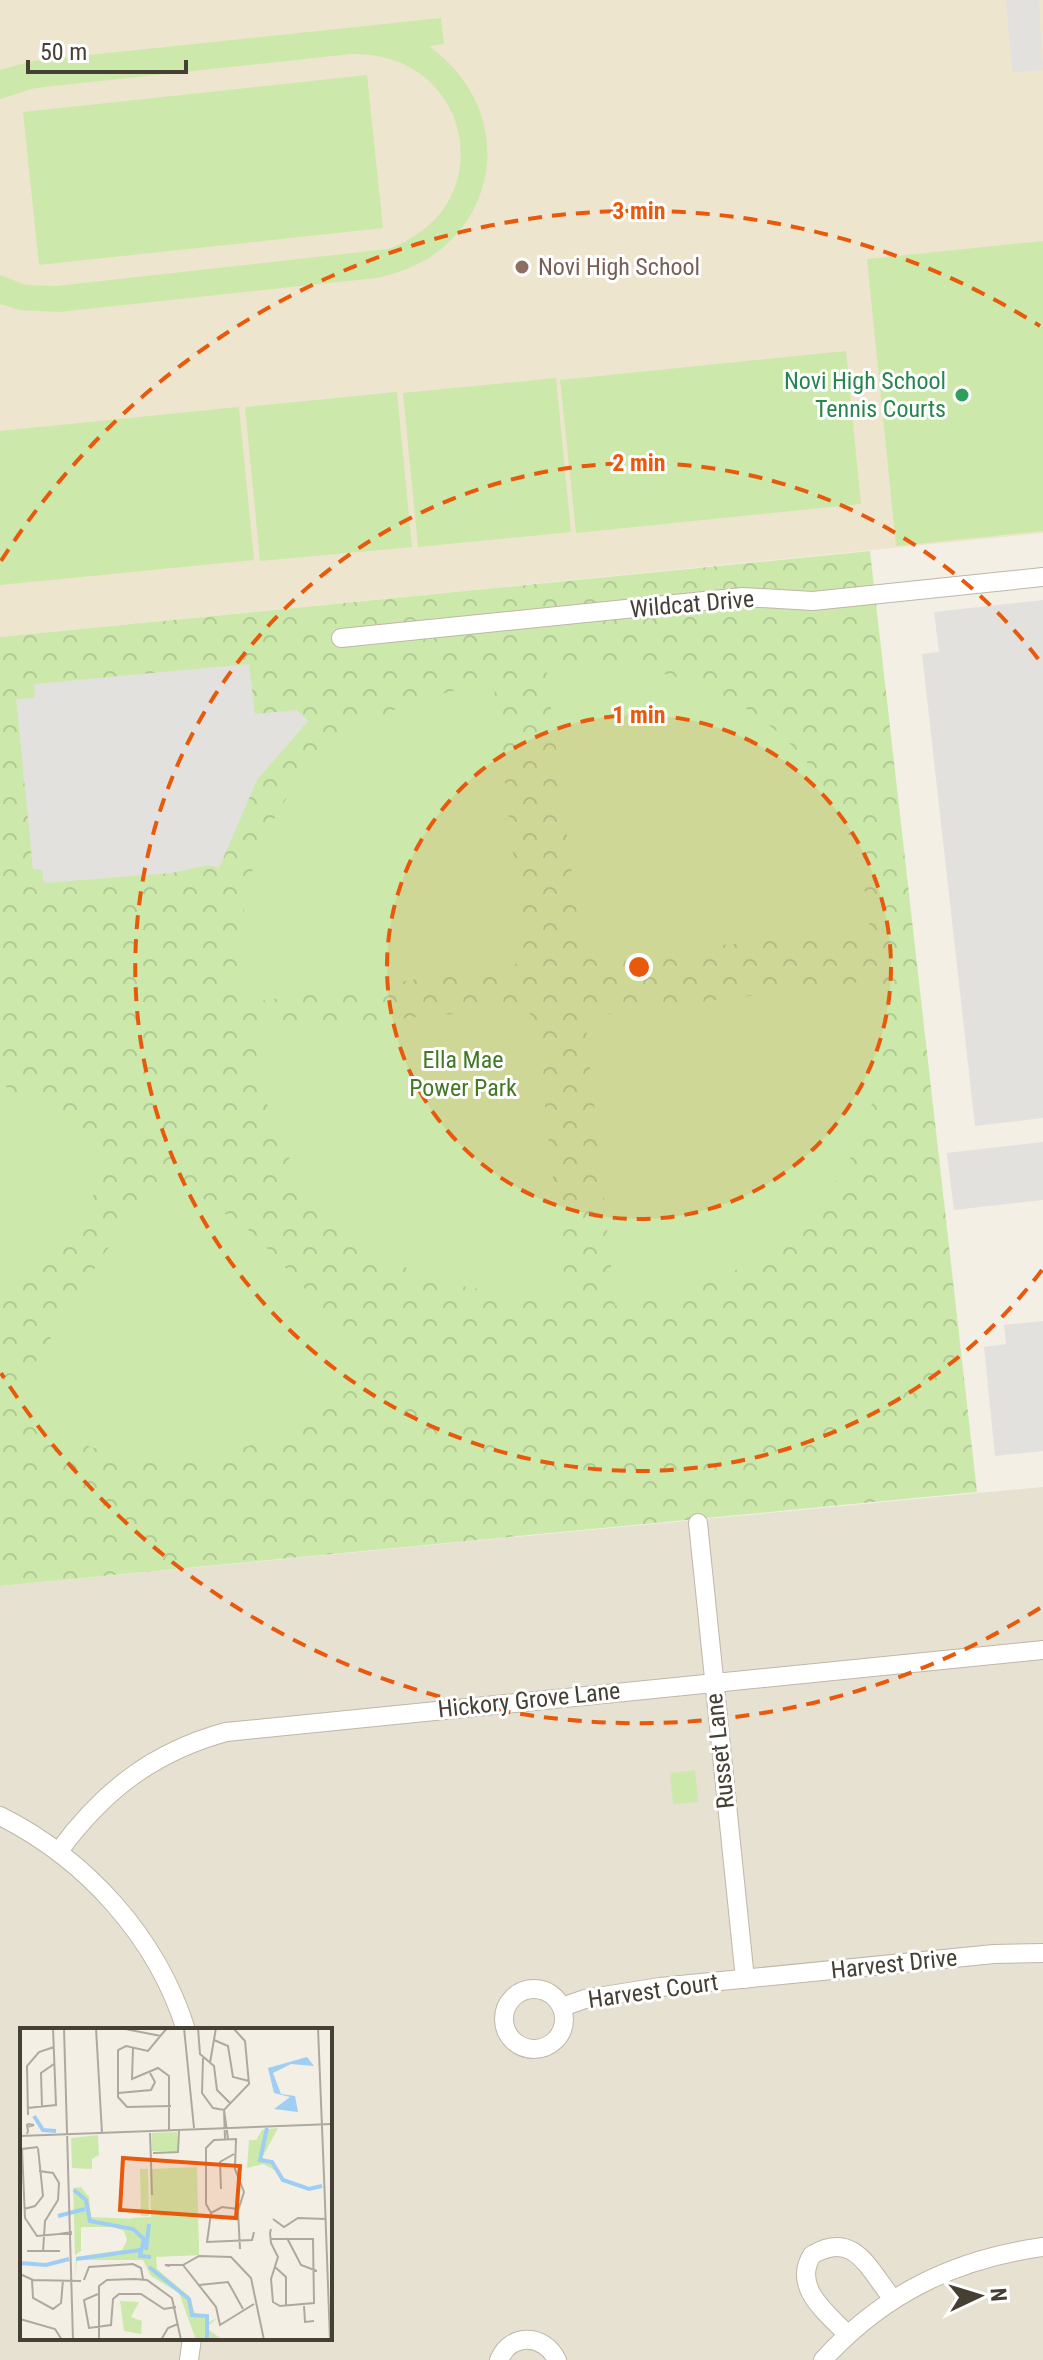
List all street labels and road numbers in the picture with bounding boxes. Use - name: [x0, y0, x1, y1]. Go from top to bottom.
- street label: Wildcat Drive: [629, 585, 755, 623]
- street label: Hickory Grove Lane: [436, 1677, 622, 1723]
- street label: Russet Lane: [700, 1692, 740, 1810]
- street label: Harvest Drive: [830, 1943, 958, 1985]
- street label: Harvest Court: [586, 1968, 720, 2014]

